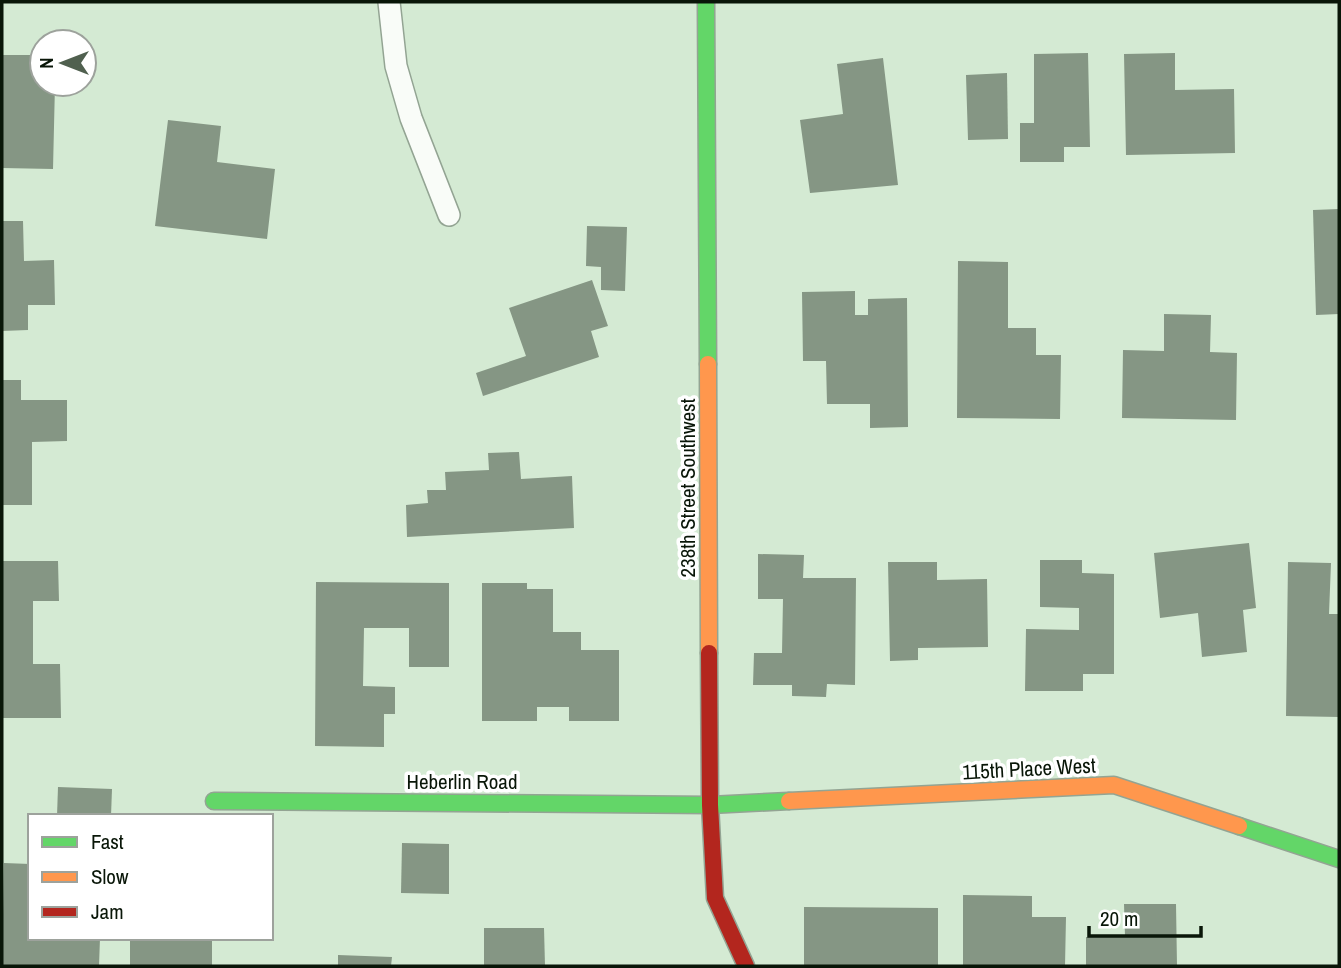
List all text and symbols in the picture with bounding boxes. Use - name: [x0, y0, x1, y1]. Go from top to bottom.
- north arrow: [28, 28, 98, 98]
- text: N: [33, 57, 59, 69]
- street label: 238th Street Southwest: [673, 398, 702, 578]
- street label: 115th Place West: [962, 751, 1097, 786]
- street label: Heberlin Road: [406, 767, 518, 796]
- legend: [28, 814, 273, 940]
- text: Fast: [91, 827, 124, 856]
- text: Slow: [91, 862, 129, 891]
- scale bar: [1089, 894, 1201, 938]
- text: Jam: [91, 897, 124, 926]
- text: 20 m: [1100, 904, 1138, 933]

